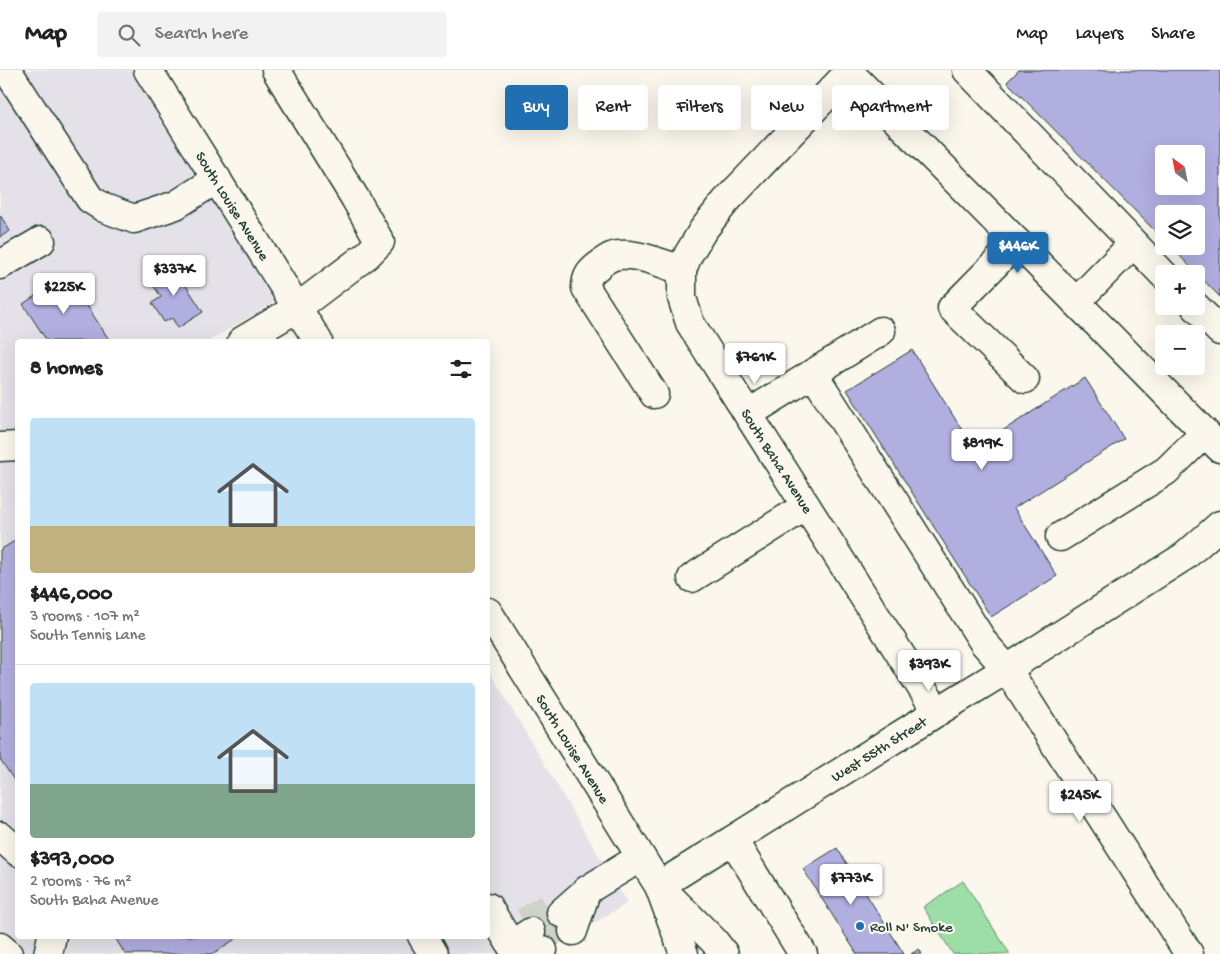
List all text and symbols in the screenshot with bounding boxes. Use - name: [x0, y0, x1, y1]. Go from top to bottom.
- search box: [97, 12, 447, 57]
- text: Map: [25, 20, 67, 49]
- icon: search: [115, 21, 143, 49]
- text: Search here: [155, 23, 248, 46]
- text: Map: [1016, 24, 1048, 45]
- text: Layers: [1076, 24, 1123, 45]
- text: Share: [1151, 24, 1195, 45]
- chip: Buy: [505, 85, 568, 130]
- chip: Rent: [578, 85, 648, 130]
- chip: Filters: [658, 85, 741, 130]
- chip: New: [751, 85, 822, 130]
- chip: Apartment: [832, 85, 949, 130]
- north arrow: [1155, 145, 1205, 195]
- map controls: [1155, 145, 1205, 375]
- street label: South Louise Avenue: [190, 149, 272, 265]
- button: layers: [1155, 205, 1205, 255]
- pin: $446K: [983, 232, 1053, 274]
- text: $446K: [998, 238, 1038, 257]
- pin: $337K: [139, 254, 209, 297]
- text: $337K: [154, 261, 194, 280]
- button: +: [1155, 265, 1205, 315]
- pin: $225K: [29, 272, 99, 315]
- text: $225K: [44, 279, 84, 298]
- button: −: [1155, 325, 1205, 375]
- pin: $761K: [720, 342, 790, 385]
- text: $761K: [736, 349, 774, 368]
- icon: filters: [447, 355, 475, 383]
- text: 8 homes: [30, 357, 102, 382]
- street label: South Baha Avenue: [736, 406, 816, 518]
- pin: $819K: [947, 428, 1017, 471]
- text: $819K: [962, 435, 1002, 454]
- icon: home: [208, 450, 298, 540]
- text: $446,000: [30, 583, 112, 608]
- text: 3 rooms · 107 m²: [30, 608, 140, 627]
- text: South Tennis Lane: [30, 627, 146, 646]
- pin: $393K: [894, 650, 964, 692]
- text: $393K: [909, 656, 949, 675]
- street label: South Louise Avenue: [531, 692, 612, 808]
- street label: West 55th Street: [829, 713, 932, 787]
- icon: home: [208, 716, 298, 806]
- pin: $245K: [1045, 780, 1115, 823]
- text: $245K: [1060, 787, 1100, 806]
- text: $393,000: [30, 848, 114, 873]
- pin: $773K: [816, 864, 886, 906]
- text: $773K: [831, 870, 871, 889]
- text: 2 rooms · 76 m²: [30, 873, 132, 892]
- text: South Baha Avenue: [30, 892, 159, 911]
- place label: Roll N' Smoke: [870, 919, 953, 937]
- marker: Roll N' Smoke: [854, 920, 866, 932]

